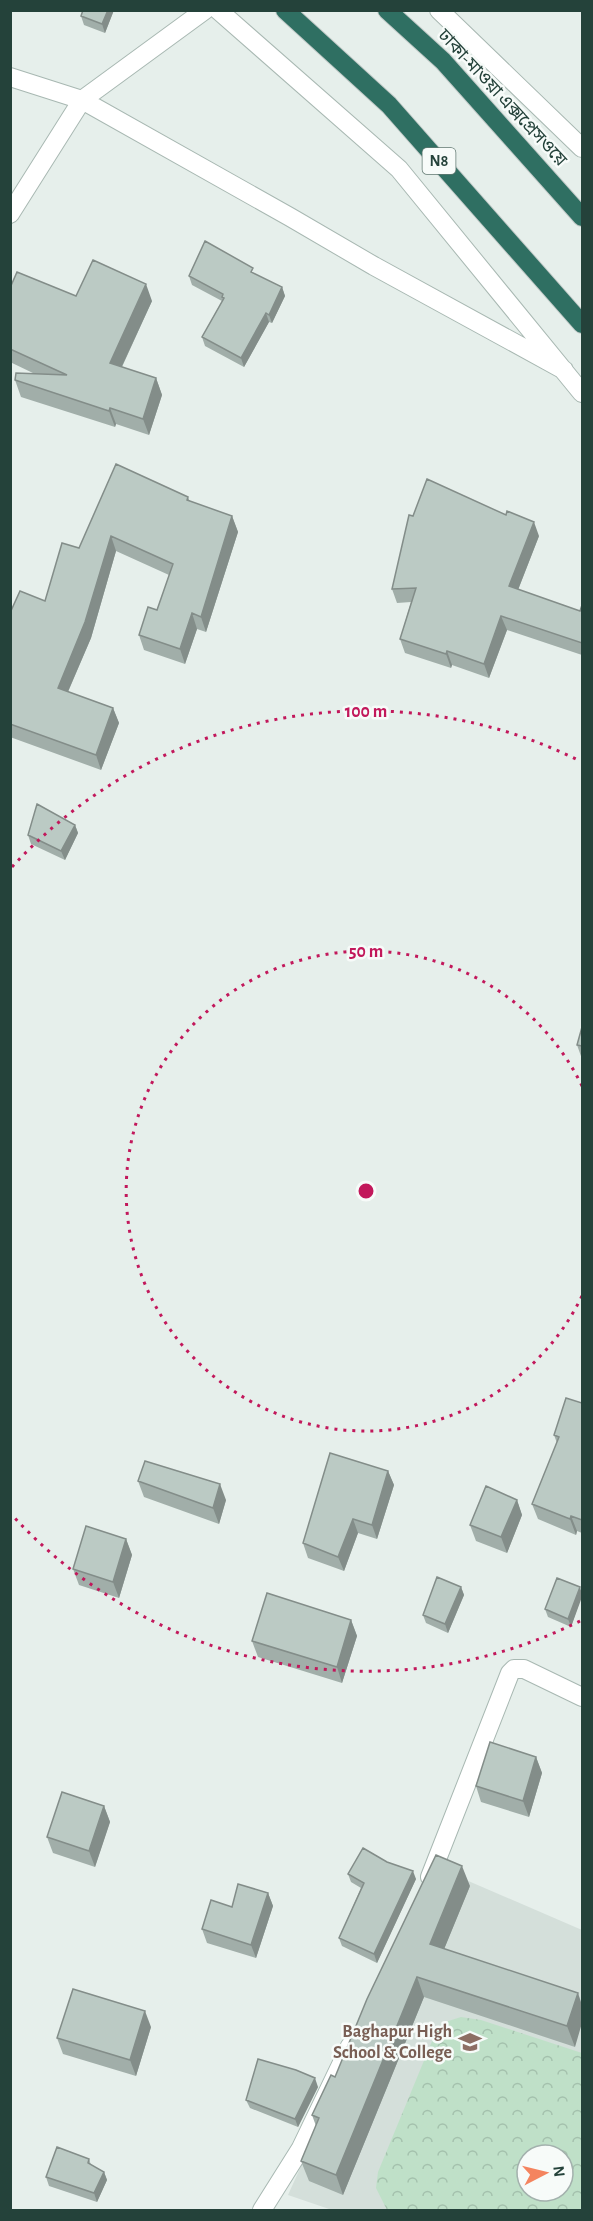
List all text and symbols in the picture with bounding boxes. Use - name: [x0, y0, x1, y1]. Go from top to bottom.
- street label: ঢাকা-মাওয়া এক্সপ্রেসওয়ে: [434, 26, 570, 170]
- road number: N8: [422, 148, 456, 174]
- text: 100 m: [345, 703, 387, 721]
- text: 50 m: [349, 943, 383, 961]
- centre of rings: [356, 1181, 376, 1201]
- place label: Baghapur High School & College: [333, 2023, 452, 2062]
- school or university icon: Baghapur High School & College: [457, 2029, 483, 2055]
- north arrow: [515, 2143, 575, 2203]
- text: N: [550, 2165, 568, 2178]

